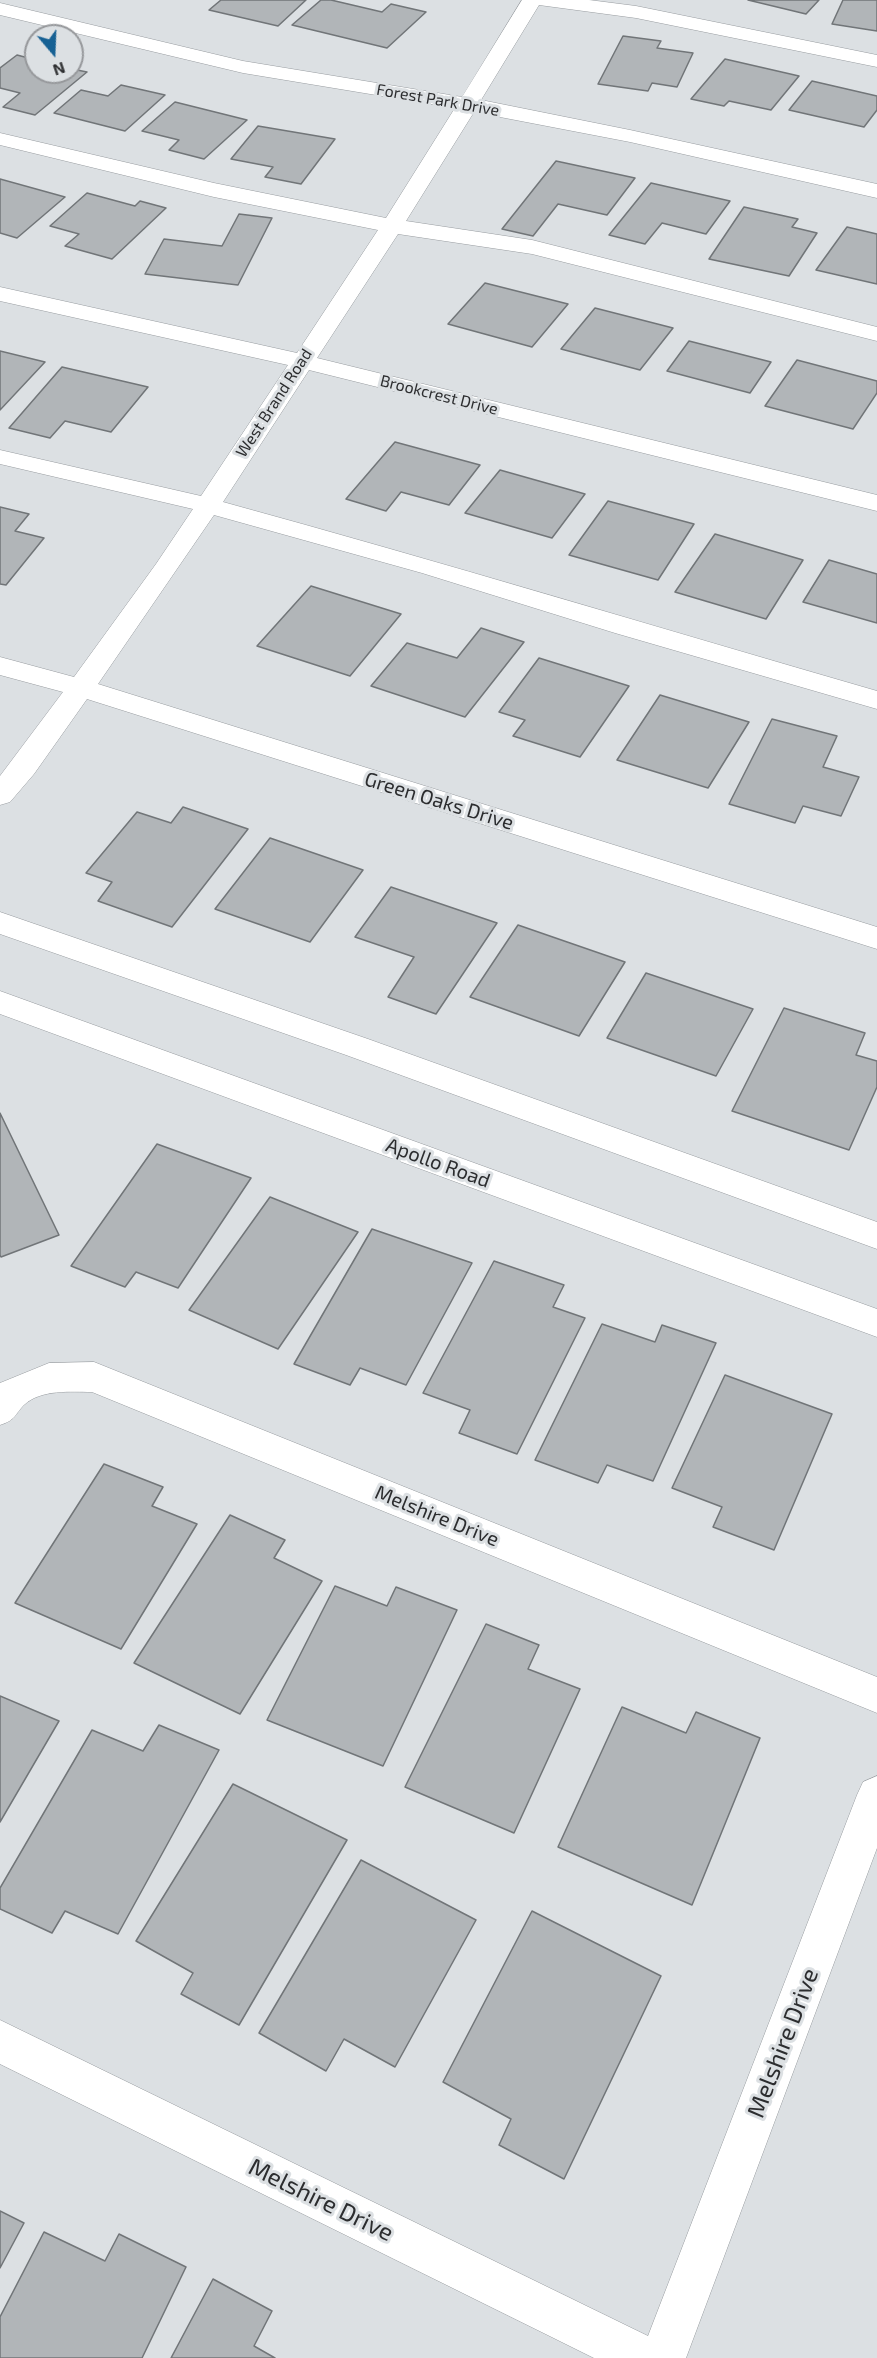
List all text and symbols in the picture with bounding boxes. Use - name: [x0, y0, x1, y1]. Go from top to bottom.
- north arrow: [24, 24, 84, 84]
- text: N: [51, 59, 68, 80]
- street label: Forest Park Drive: [375, 80, 501, 120]
- street label: West Brand Road: [232, 345, 316, 461]
- street label: Brookcrest Drive: [378, 371, 500, 419]
- street label: Green Oaks Drive: [362, 767, 516, 835]
- street label: Apollo Road: [383, 1133, 493, 1193]
- street label: Melshire Drive: [372, 1480, 502, 1552]
- street label: Melshire Drive: [741, 1964, 825, 2122]
- street label: Melshire Drive: [244, 2152, 398, 2248]

